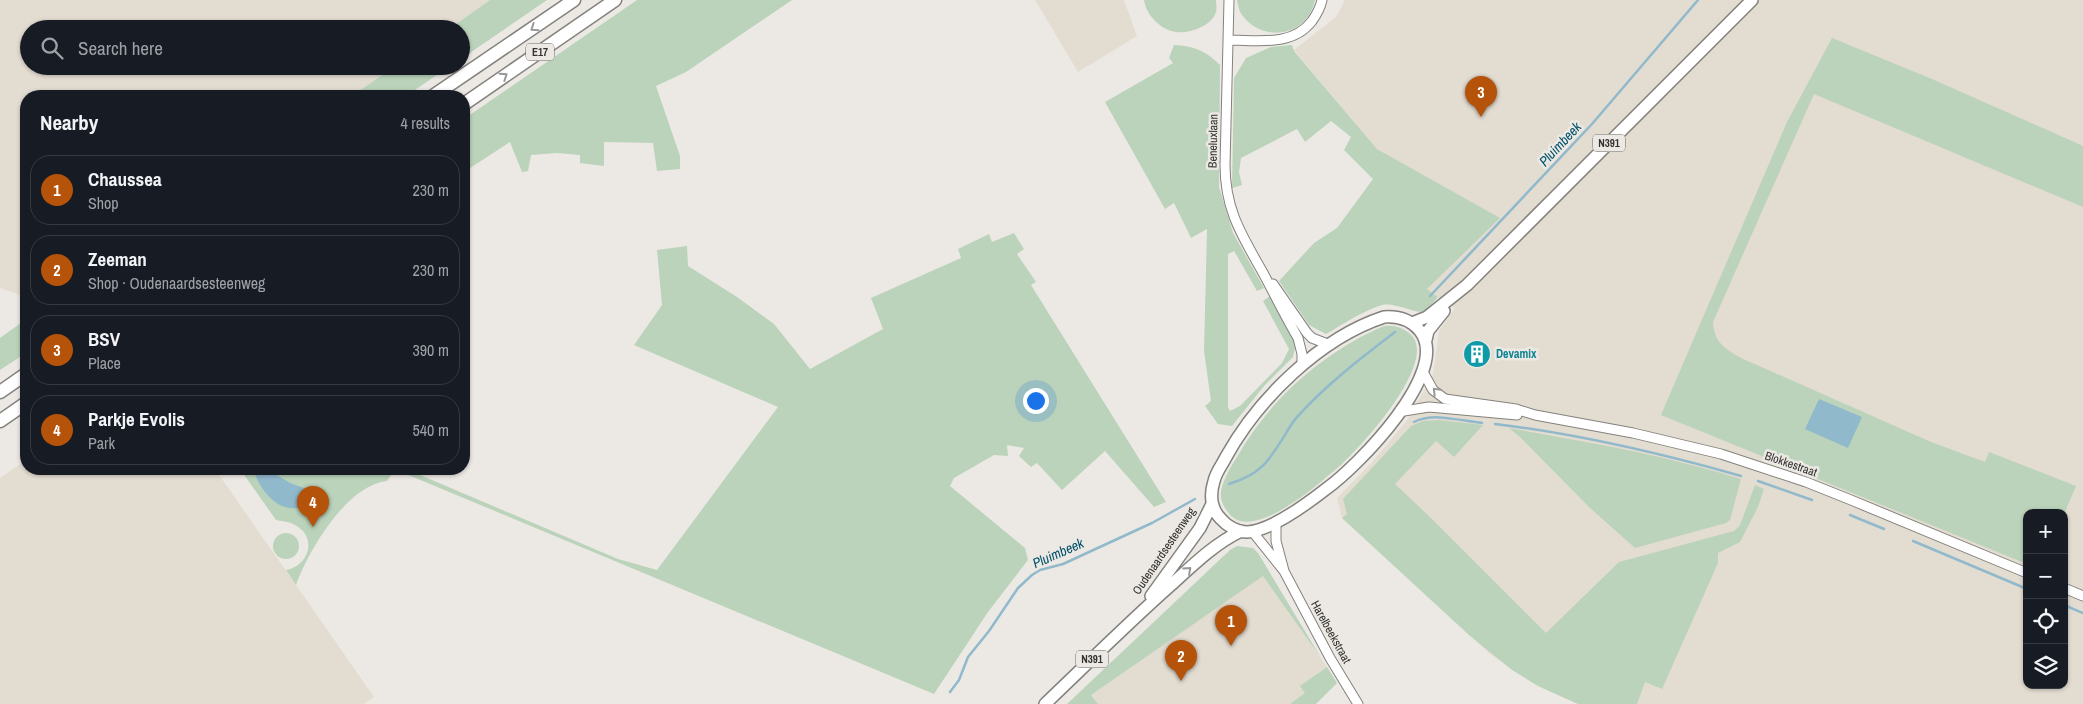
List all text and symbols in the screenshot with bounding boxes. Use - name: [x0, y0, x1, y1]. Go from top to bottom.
- search box: [20, 20, 470, 75]
- one-way arrow: [530, 21, 539, 31]
- icon: search: [38, 34, 66, 62]
- text: Search here: [78, 35, 163, 61]
- road number: E17: [526, 44, 554, 61]
- one-way arrow: [498, 73, 508, 82]
- pin: 3: [1465, 76, 1497, 117]
- text: Nearby: [40, 108, 98, 137]
- text: 4 results: [400, 112, 450, 134]
- street label: Beneluxlaan: [1205, 114, 1221, 168]
- water label: Pluimbeek: [1535, 117, 1586, 170]
- road number: N391: [1593, 134, 1625, 152]
- text: Chaussea: [88, 166, 162, 192]
- text: 1: [53, 179, 61, 201]
- text: 230 m: [413, 179, 449, 201]
- text: Shop: [88, 192, 119, 214]
- text: Zeeman: [88, 246, 147, 272]
- text: 2: [53, 259, 61, 281]
- text: 230 m: [413, 259, 449, 281]
- text: Shop · Oudenaardsesteenweg: [88, 272, 265, 294]
- text: BSV: [88, 326, 120, 352]
- text: 3: [53, 339, 61, 361]
- text: 390 m: [413, 339, 449, 361]
- building icon: Devamix: [1462, 339, 1492, 369]
- place label: Devamix: [1496, 346, 1537, 362]
- text: Place: [88, 352, 121, 374]
- your location: [1023, 388, 1049, 414]
- one-way arrow: [1433, 388, 1442, 397]
- text: Parkje Evolis: [88, 406, 185, 432]
- text: 4: [53, 419, 61, 441]
- text: 540 m: [413, 419, 449, 441]
- text: Park: [88, 432, 115, 454]
- street label: Blokkestraat: [1763, 448, 1819, 480]
- pin: 4: [297, 486, 329, 527]
- street label: Oudenaardsesteenweg: [1129, 504, 1199, 598]
- map controls: [2023, 509, 2068, 689]
- button: +: [2023, 509, 2068, 554]
- water label: Pluimbeek: [1030, 533, 1088, 572]
- button: −: [2023, 554, 2068, 599]
- one-way arrow: [1182, 566, 1191, 575]
- street label: Harelbeekstraat: [1307, 598, 1355, 666]
- button: locate: [2023, 599, 2068, 644]
- pin: 1: [1215, 605, 1247, 646]
- pin: 2: [1165, 640, 1197, 681]
- button: layers: [2023, 644, 2068, 689]
- road number: N391: [1076, 651, 1108, 668]

